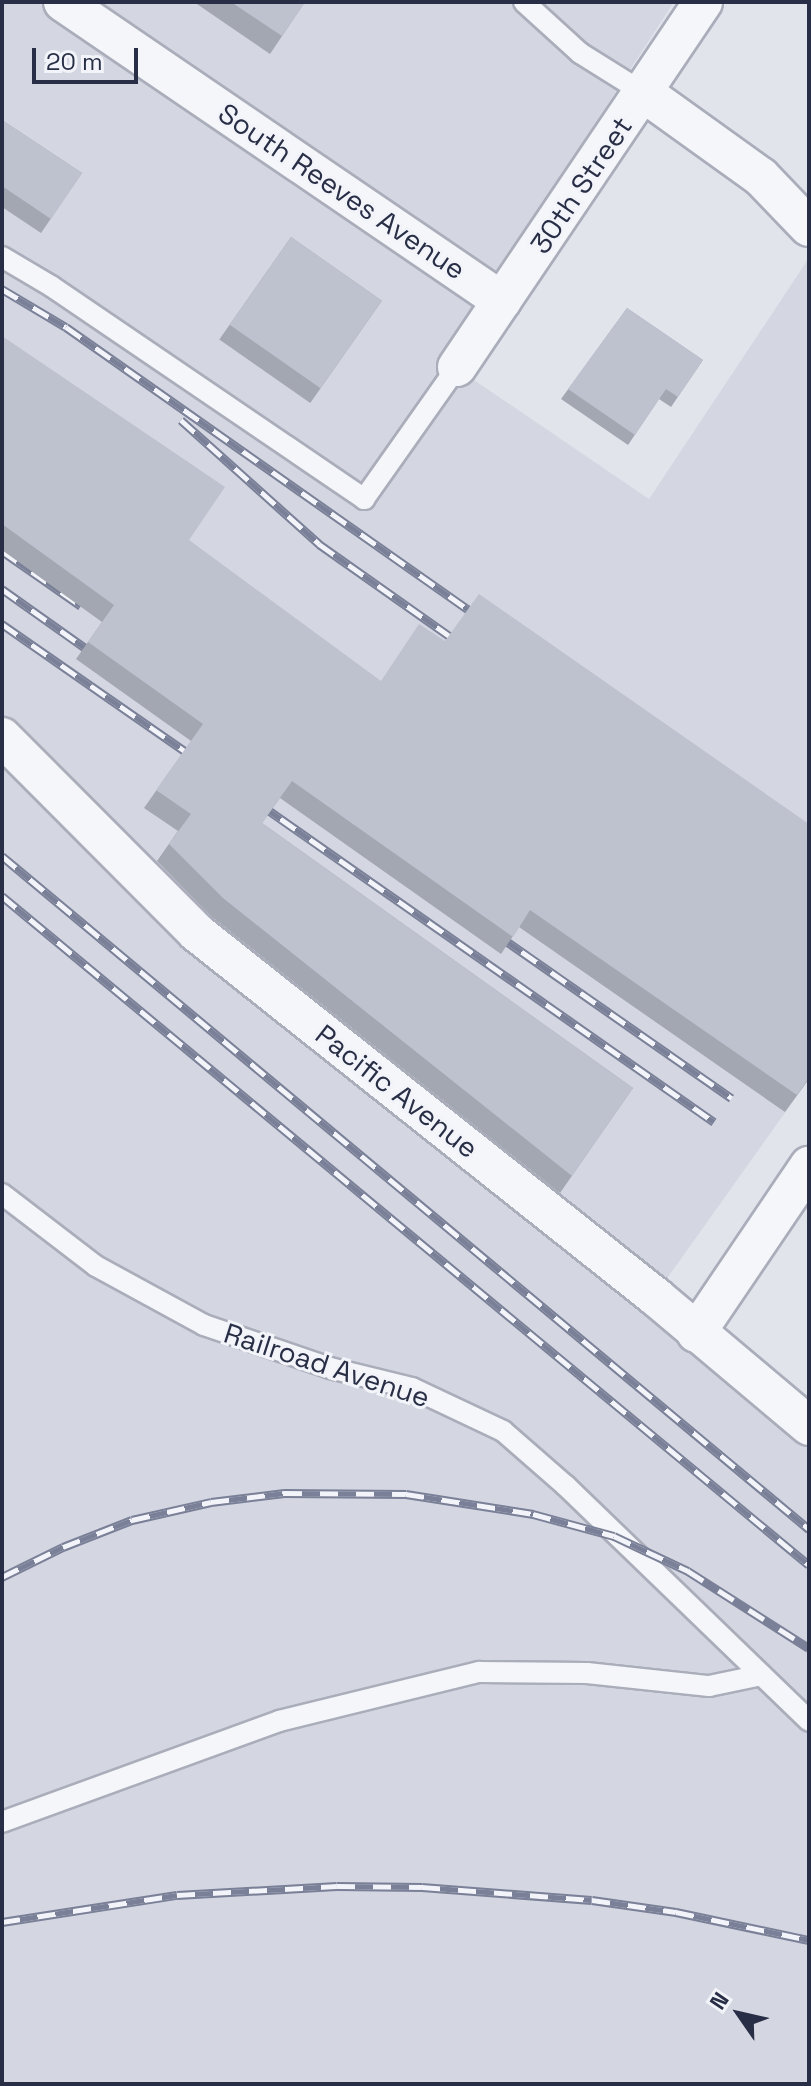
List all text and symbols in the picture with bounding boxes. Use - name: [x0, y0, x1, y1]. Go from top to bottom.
- scale bar: [36, 32, 142, 82]
- text: 20 m: [46, 46, 103, 77]
- street label: South Reeves Avenue: [212, 96, 472, 286]
- street label: 30th Street: [523, 110, 639, 260]
- street label: Pacific Avenue: [309, 1017, 485, 1165]
- street label: Railroad Avenue: [220, 1316, 434, 1414]
- north arrow: [699, 1974, 779, 2054]
- text: N: [703, 1987, 735, 2015]

